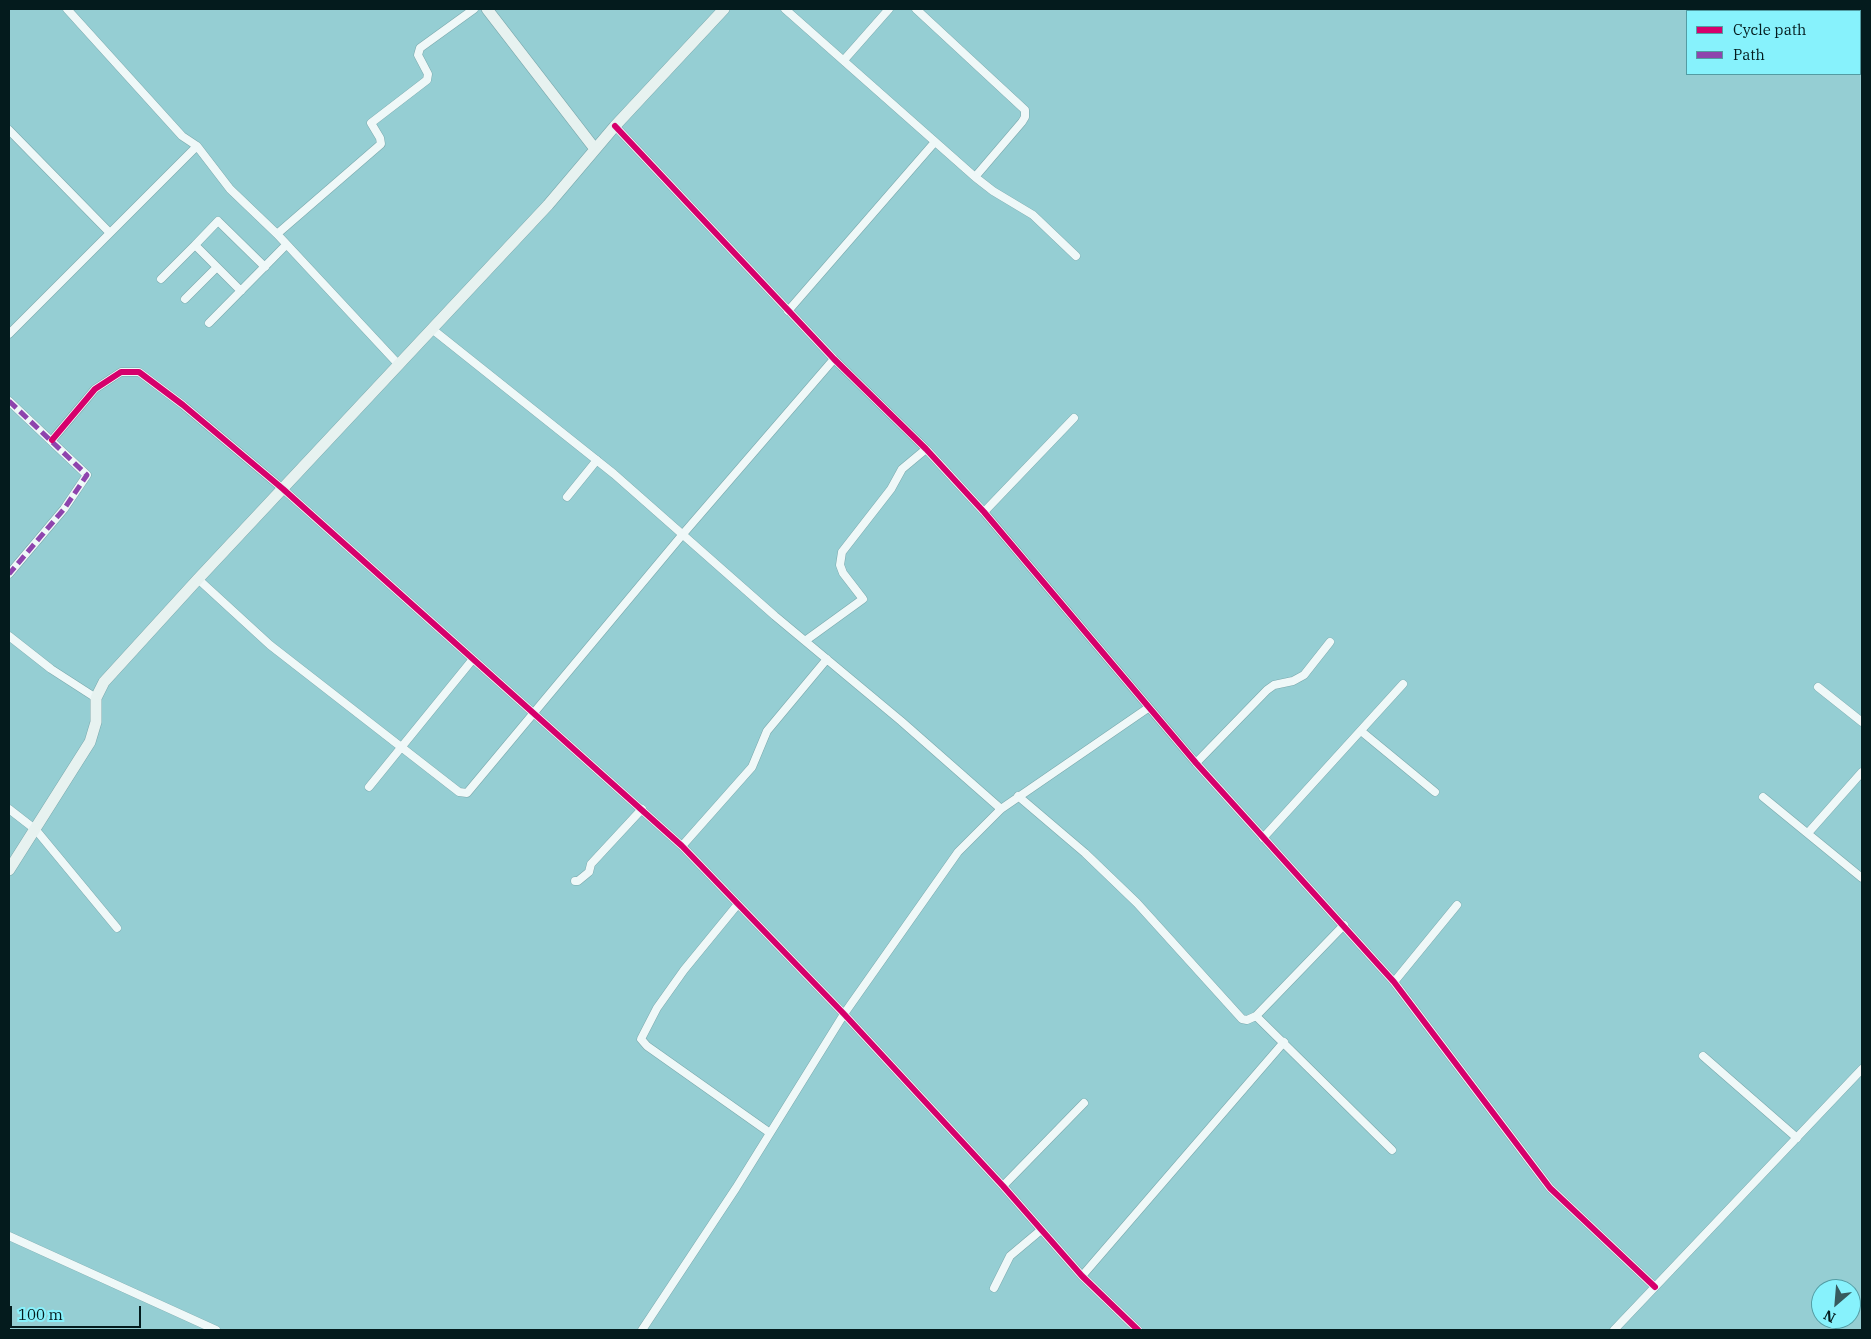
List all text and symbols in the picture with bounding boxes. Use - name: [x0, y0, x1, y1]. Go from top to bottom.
- legend: [1686, 10, 1861, 75]
- text: Cycle path: [1733, 20, 1806, 39]
- text: Path: [1733, 45, 1765, 64]
- north arrow: [1811, 1279, 1861, 1329]
- scale bar: [12, 1296, 144, 1328]
- text: 100 m: [18, 1305, 63, 1324]
- text: N: [1821, 1306, 1839, 1327]

